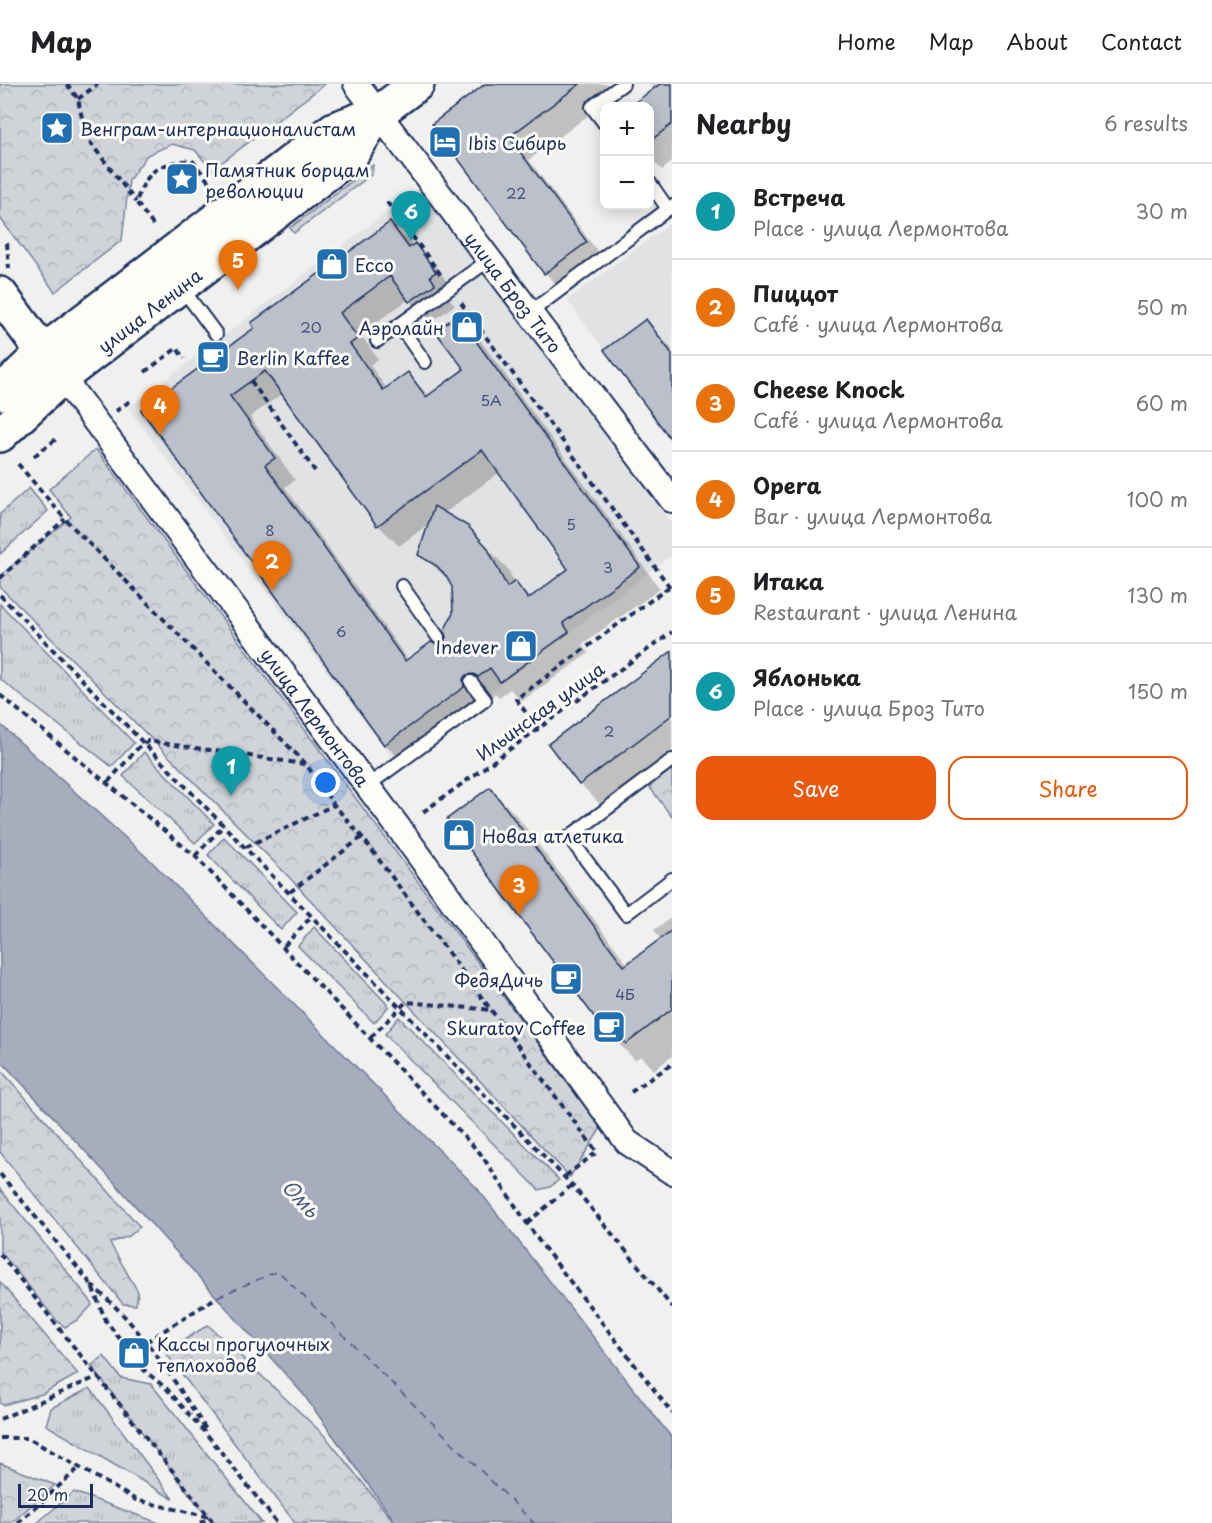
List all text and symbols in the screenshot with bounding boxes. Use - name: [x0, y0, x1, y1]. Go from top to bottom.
- text: Map: [30, 20, 92, 63]
- text: Home: [837, 25, 896, 57]
- text: Map: [929, 25, 974, 57]
- text: About: [1007, 25, 1068, 57]
- text: Contact: [1101, 25, 1182, 57]
- map controls: [600, 102, 654, 210]
- button: +: [600, 102, 654, 156]
- text: Nearby: [696, 104, 791, 143]
- text: 6 results: [1104, 108, 1188, 138]
- place icon: Венграм-интернационалистам: [39, 110, 75, 146]
- place label: Венграм-интернационалистам: [80, 115, 356, 142]
- hotel icon: Ibis Сибирь: [427, 124, 463, 160]
- place label: Ibis Сибирь: [468, 129, 566, 156]
- place label: Памятник борцам революции: [205, 156, 370, 204]
- button: −: [600, 156, 654, 210]
- place icon: Памятник борцам революции: [164, 161, 200, 197]
- text: Встреча: [753, 180, 845, 213]
- house number: 22: [506, 181, 526, 204]
- pin: 6: [392, 192, 430, 241]
- text: 1: [711, 196, 720, 226]
- text: 30 m: [1135, 196, 1188, 226]
- text: Place · улица Лермонтова: [753, 213, 1008, 243]
- street label: улица Броз Тито: [459, 226, 569, 358]
- pin: 5: [218, 240, 258, 290]
- shop icon: Ecco: [314, 246, 350, 282]
- place label: Ecco: [355, 251, 394, 278]
- street label: улица Ленина: [92, 261, 208, 359]
- text: Пиццот: [753, 276, 838, 309]
- text: 2: [708, 292, 723, 322]
- text: 50 m: [1136, 292, 1188, 322]
- shop icon: Аэролайн: [449, 309, 485, 345]
- text: Café · улица Лермонтова: [753, 309, 1003, 339]
- place label: Аэролайн: [359, 314, 444, 341]
- house number: 20: [300, 315, 322, 338]
- cafe icon: Berlin Kaffee: [195, 339, 231, 375]
- place label: Berlin Kaffee: [236, 344, 350, 371]
- text: Cheese Knock: [753, 372, 905, 405]
- pin: 4: [140, 386, 180, 435]
- house number: 5А: [480, 388, 502, 411]
- text: 3: [709, 388, 722, 418]
- text: 60 m: [1136, 388, 1188, 418]
- text: Café · улица Лермонтова: [753, 405, 1003, 435]
- text: Opera: [753, 468, 822, 501]
- text: 4: [709, 484, 722, 514]
- text: 100 m: [1127, 484, 1188, 514]
- text: Bar · улица Лермонтова: [753, 501, 992, 531]
- house number: 5: [566, 512, 576, 535]
- house number: 8: [265, 518, 275, 541]
- pin: 2: [252, 542, 292, 591]
- house number: 3: [603, 555, 613, 578]
- text: Итака: [753, 564, 824, 597]
- text: 5: [709, 580, 722, 610]
- text: 130 m: [1128, 580, 1188, 610]
- text: Restaurant · улица Ленина: [753, 597, 1017, 627]
- house number: 6: [336, 619, 346, 642]
- shop icon: Indever: [503, 628, 539, 664]
- place label: Indever: [435, 633, 499, 660]
- street label: улица Лермонтова: [255, 642, 377, 793]
- street label: Ильинская улица: [470, 655, 610, 767]
- text: Яблонька: [753, 660, 861, 693]
- text: 6: [708, 676, 723, 706]
- text: 150 m: [1128, 676, 1188, 706]
- text: Place · улица Броз Тито: [753, 693, 985, 723]
- house number: 2: [604, 719, 614, 742]
- pin: 1: [212, 746, 250, 796]
- button: Save: [696, 756, 936, 820]
- button: Share: [948, 756, 1188, 820]
- your location: [311, 768, 340, 797]
- shop icon: Новая атлетика: [441, 817, 477, 853]
- place label: Новая атлетика: [482, 822, 624, 849]
- pin: 3: [500, 866, 538, 915]
- cafe icon: ФедяДичь: [548, 961, 584, 997]
- place label: ФедяДичь: [455, 966, 543, 993]
- house number: 4Б: [615, 982, 635, 1005]
- cafe icon: Skuratov Coffee: [591, 1009, 627, 1045]
- place label: Skuratov Coffee: [446, 1014, 586, 1041]
- water label: Омь: [275, 1172, 327, 1225]
- place label: Кассы прогулочных теплоходов: [157, 1330, 330, 1378]
- shop icon: Кассы прогулочных теплоходов: [116, 1335, 152, 1371]
- scale bar: [18, 1481, 93, 1508]
- text: 20 m: [27, 1482, 68, 1506]

